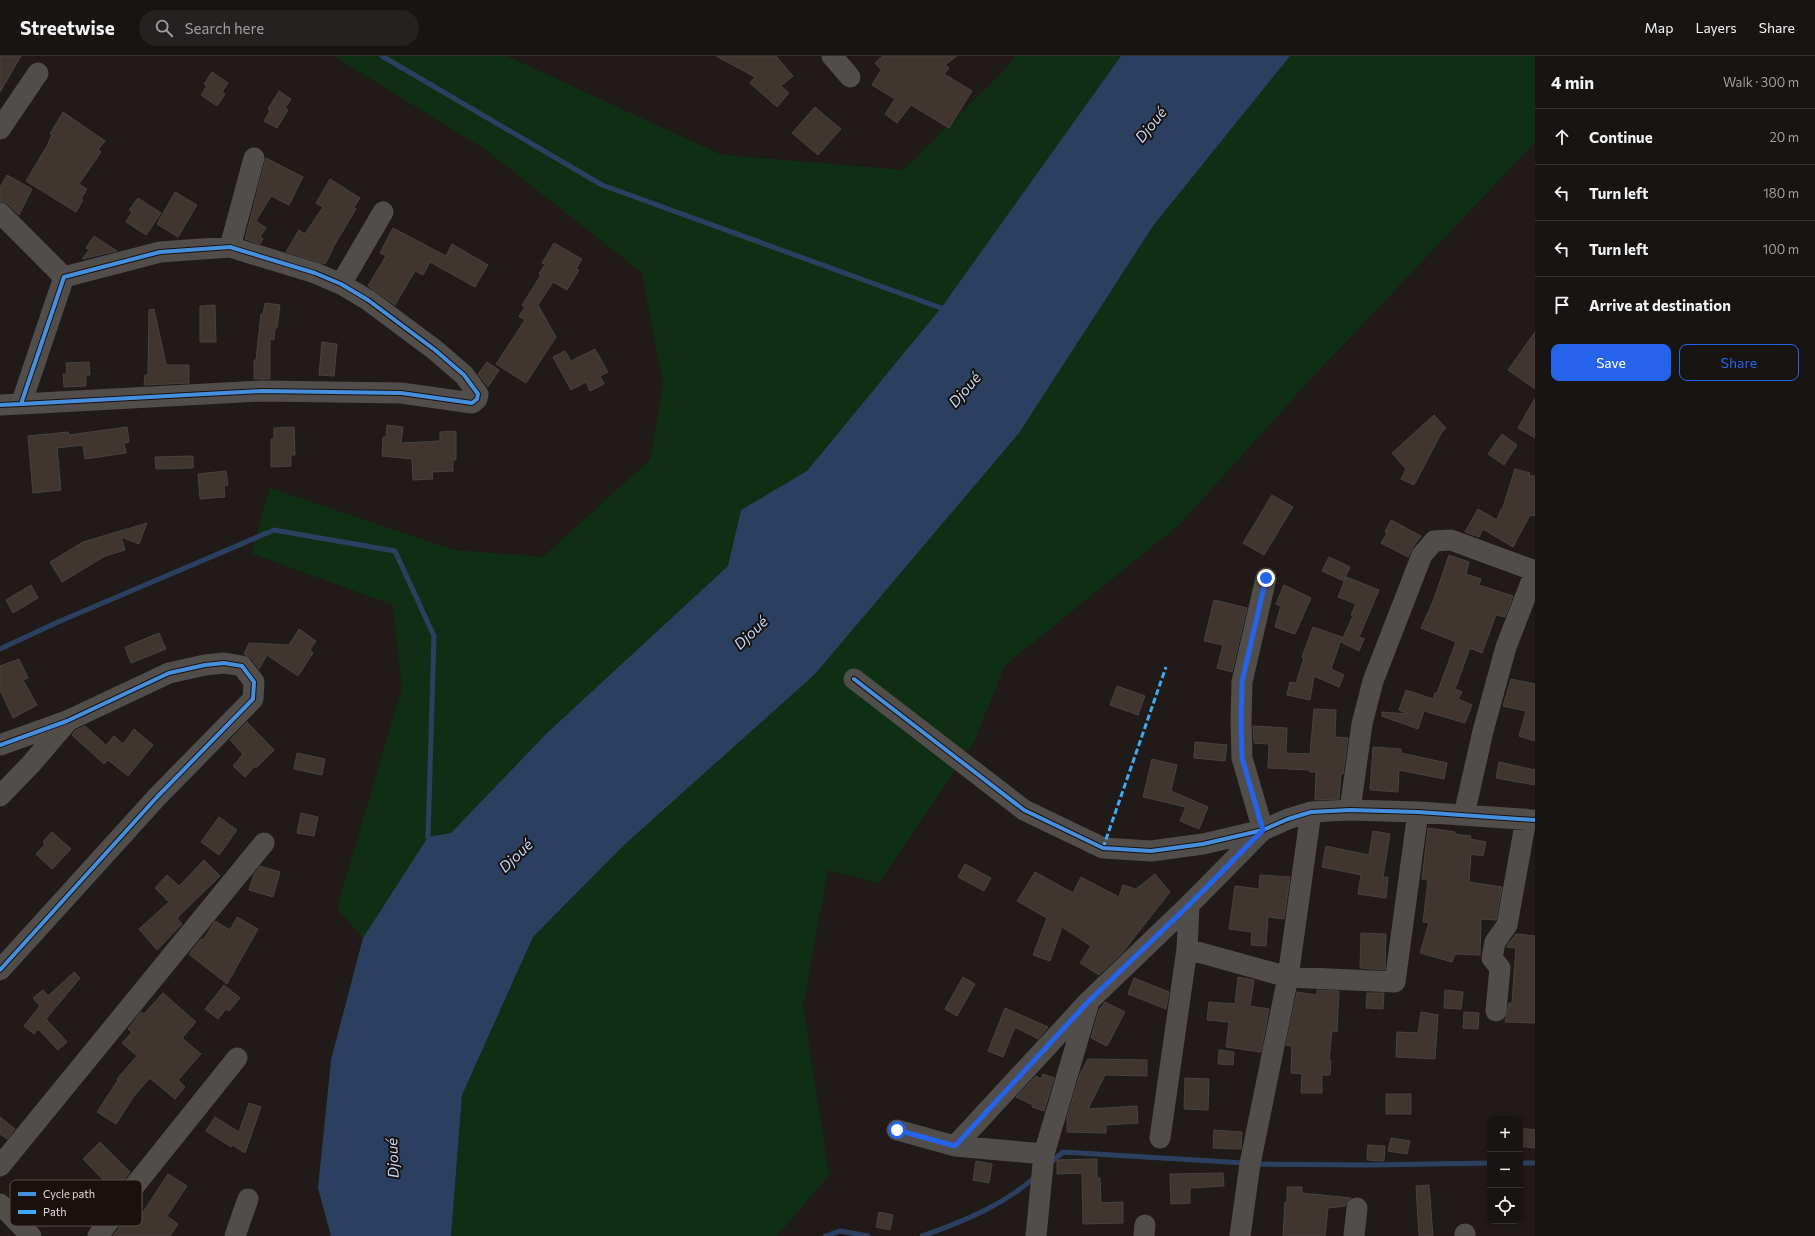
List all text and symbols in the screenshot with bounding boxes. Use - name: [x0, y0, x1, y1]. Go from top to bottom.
- search box: [139, 10, 419, 46]
- text: Streetwise: [20, 16, 115, 39]
- icon: search: [153, 17, 175, 39]
- text: Search here: [185, 19, 264, 37]
- text: Map: [1645, 19, 1673, 36]
- text: Layers: [1695, 19, 1737, 36]
- text: Share: [1759, 19, 1795, 36]
- text: 4 min: [1551, 72, 1594, 93]
- text: Walk · 300 m: [1723, 74, 1799, 90]
- water label: Djoué: [1131, 102, 1171, 146]
- icon: ahead: [1551, 126, 1573, 148]
- text: Continue: [1589, 128, 1653, 146]
- text: 20 m: [1770, 129, 1799, 145]
- icon: left: [1551, 182, 1573, 204]
- text: Turn left: [1589, 184, 1648, 202]
- text: 180 m: [1763, 185, 1799, 201]
- icon: left: [1551, 238, 1573, 260]
- text: Turn left: [1589, 240, 1648, 258]
- text: 100 m: [1763, 241, 1799, 257]
- icon: arrive: [1551, 294, 1573, 316]
- text: Arrive at destination: [1589, 296, 1731, 314]
- button: Save: [1551, 344, 1671, 381]
- button: Share: [1679, 344, 1799, 381]
- water label: Djoué: [944, 367, 985, 410]
- route end: [1257, 569, 1275, 587]
- water label: Djoué: [730, 611, 772, 653]
- water label: Djoué: [495, 834, 537, 876]
- map controls: [1487, 1116, 1523, 1224]
- button: +: [1487, 1116, 1523, 1152]
- route start: [888, 1121, 906, 1139]
- water label: Djoué: [382, 1137, 402, 1178]
- button: −: [1487, 1152, 1523, 1188]
- legend: [10, 1180, 142, 1226]
- text: Cycle path: [43, 1187, 95, 1200]
- button: locate: [1487, 1188, 1523, 1224]
- text: Path: [43, 1205, 66, 1218]

